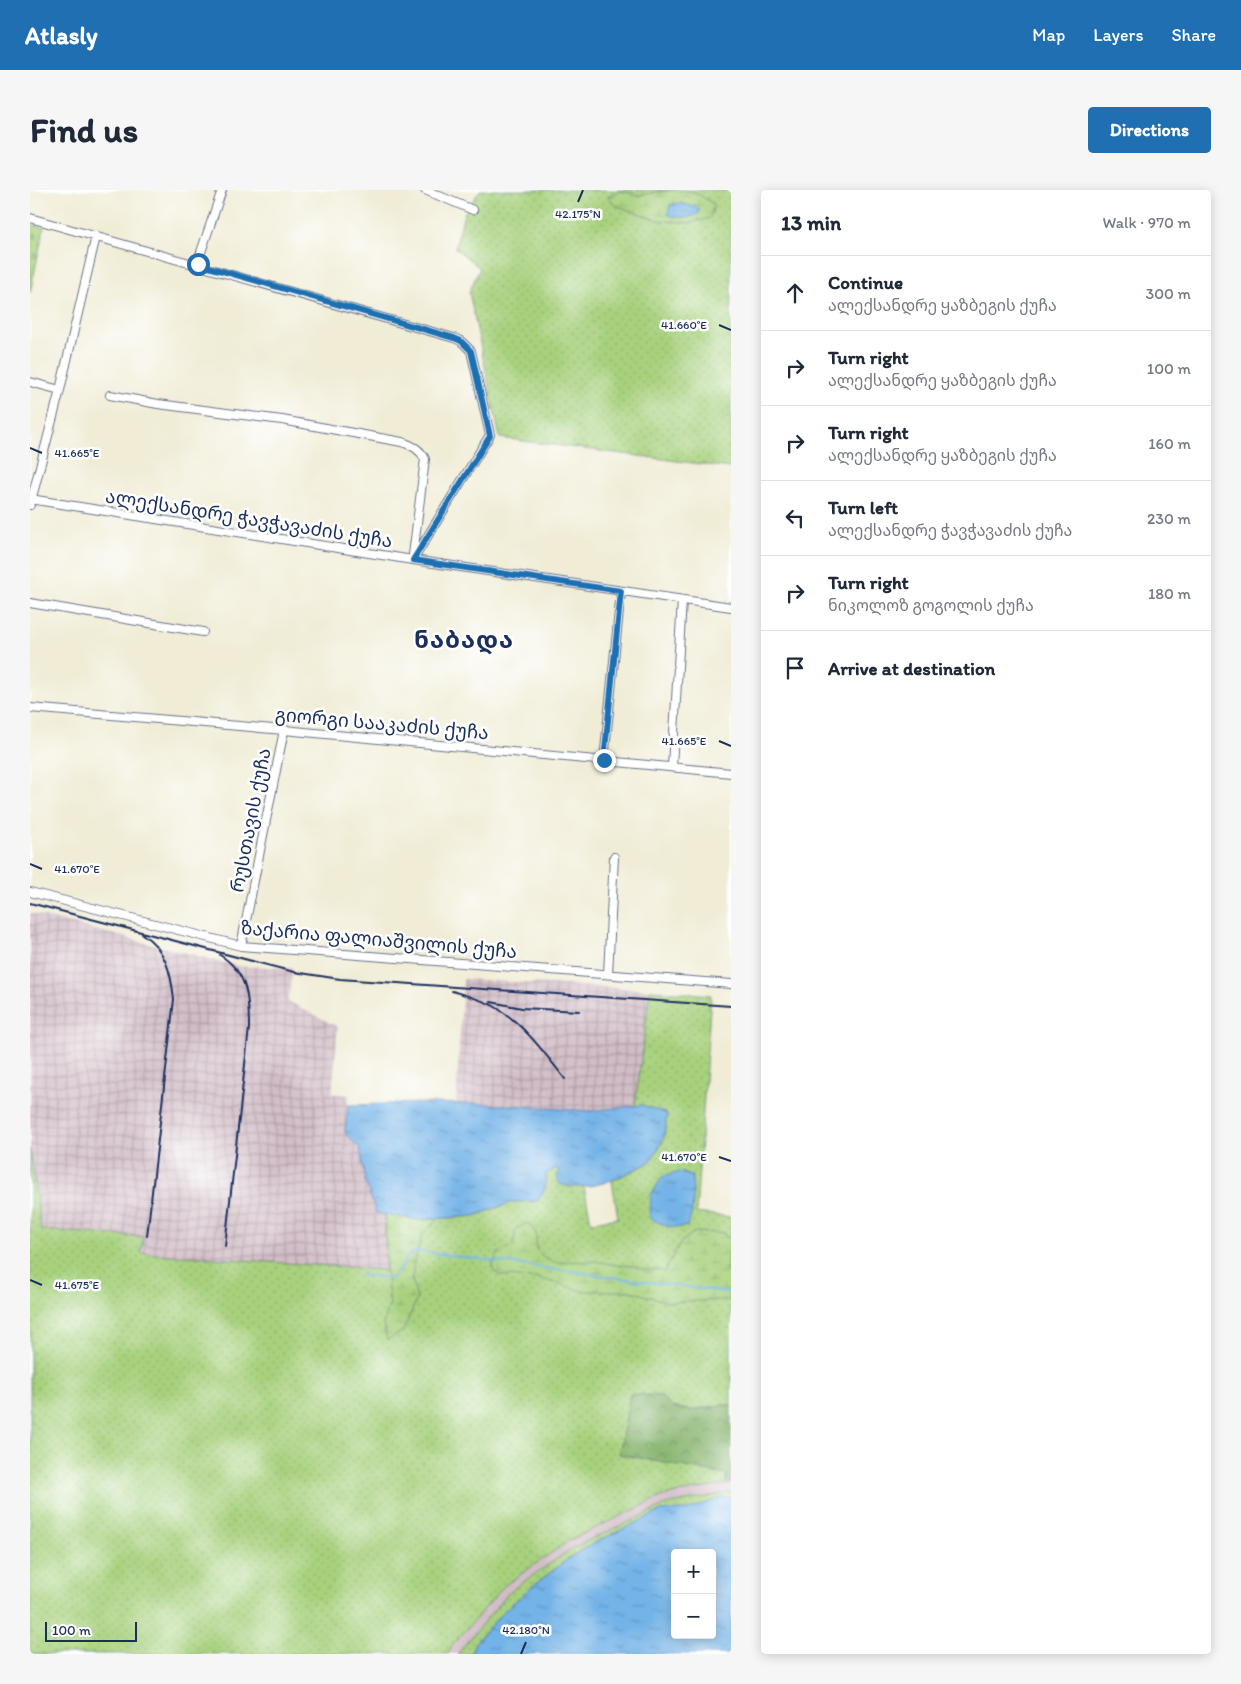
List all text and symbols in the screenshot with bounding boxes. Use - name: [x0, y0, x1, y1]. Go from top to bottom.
- text: Atlasly: [25, 21, 98, 50]
- text: Map: [1032, 24, 1065, 46]
- text: Layers: [1093, 24, 1143, 46]
- text: Share: [1171, 24, 1216, 46]
- button: Directions: [1088, 107, 1211, 153]
- text: Find us: [30, 109, 138, 151]
- text: 42.175°N: [555, 207, 601, 221]
- text: 13 min: [781, 210, 841, 235]
- text: Walk · 970 m: [1103, 213, 1191, 232]
- route start: [187, 253, 210, 276]
- text: Continue: [828, 271, 903, 294]
- icon: ahead: [781, 279, 809, 307]
- text: 300 m: [1146, 284, 1191, 303]
- text: ალექსანდრე ყაზბეგის ქუჩა: [828, 296, 1057, 315]
- text: 41.660°E: [661, 318, 707, 332]
- text: Turn right: [828, 346, 909, 369]
- icon: right: [781, 354, 809, 382]
- text: 100 m: [1147, 359, 1191, 378]
- text: ალექსანდრე ყაზბეგის ქუჩა: [828, 371, 1057, 390]
- text: Turn right: [828, 421, 909, 444]
- icon: right: [781, 429, 809, 457]
- text: 160 m: [1148, 434, 1191, 453]
- text: 41.665°E: [55, 446, 100, 460]
- text: ალექსანდრე ყაზბეგის ქუჩა: [828, 446, 1057, 465]
- street label: ალექსანდრე ჭავჭავაძის ქუჩა: [104, 484, 394, 554]
- text: Turn left: [828, 496, 898, 519]
- icon: left: [781, 504, 809, 532]
- text: 230 m: [1147, 509, 1191, 528]
- text: ალექსანდრე ჭავჭავაძის ქუჩა: [828, 521, 1072, 540]
- text: Turn right: [828, 571, 909, 594]
- icon: right: [781, 579, 809, 607]
- text: 180 m: [1148, 584, 1191, 603]
- text: ნიკოლოზ გოგოლის ქუჩა: [828, 596, 1034, 615]
- district label: ნაბადა: [414, 625, 514, 655]
- icon: arrive: [781, 654, 809, 682]
- text: Arrive at destination: [828, 657, 995, 680]
- street label: გიორგი სააკაძის ქუჩა: [274, 703, 490, 744]
- text: 41.665°E: [662, 734, 707, 748]
- street label: რუსთავის ქუჩა: [225, 746, 276, 894]
- route end: [593, 749, 616, 772]
- text: 41.670°E: [54, 862, 100, 876]
- street label: ზაქარია ფალიაშვილის ქუჩა: [240, 916, 518, 964]
- text: 41.670°E: [661, 1150, 707, 1164]
- text: 41.675°E: [55, 1278, 100, 1292]
- map controls: [671, 1549, 716, 1639]
- button: +: [671, 1549, 716, 1594]
- button: −: [671, 1594, 716, 1639]
- scale bar: [45, 1619, 138, 1642]
- text: 100 m: [52, 1622, 91, 1639]
- text: 42.180°N: [502, 1623, 550, 1637]

